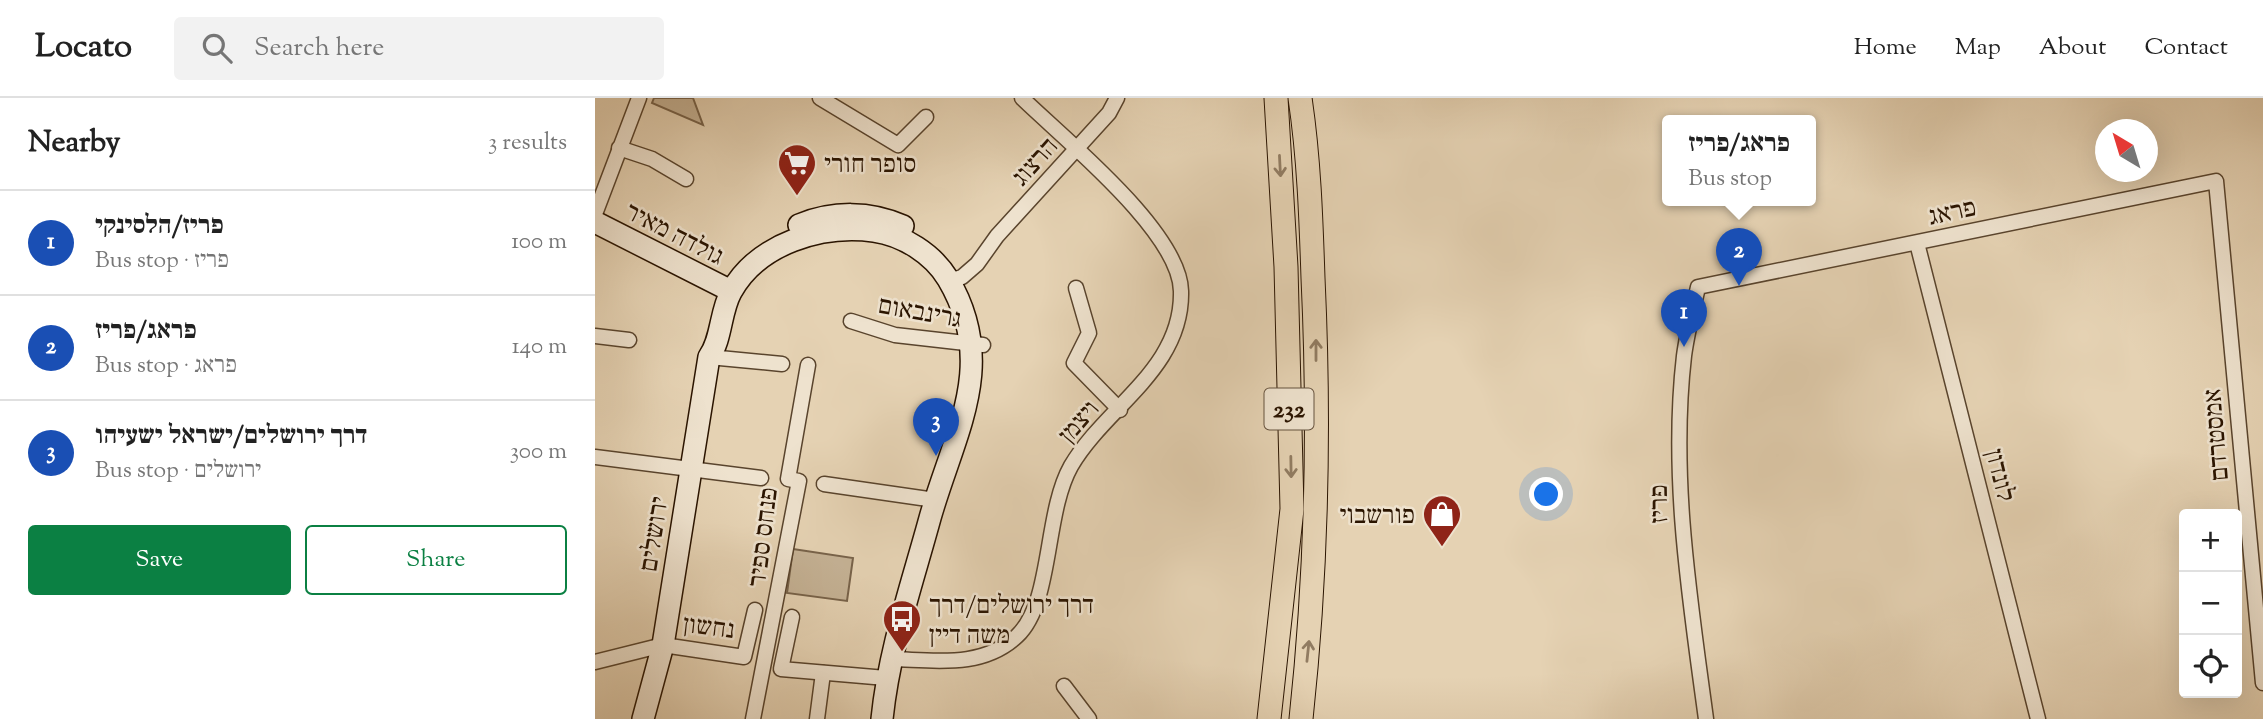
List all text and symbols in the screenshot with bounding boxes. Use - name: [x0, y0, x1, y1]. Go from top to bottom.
- search box: [174, 17, 664, 80]
- text: Locato: [35, 24, 132, 72]
- icon: search: [198, 29, 236, 67]
- text: Search here: [254, 30, 384, 67]
- text: Home: [1854, 31, 1917, 65]
- text: Map: [1955, 31, 2001, 65]
- text: About: [2039, 31, 2106, 65]
- text: Contact: [2144, 31, 2228, 65]
- popup: [1662, 115, 1816, 206]
- north arrow: [2095, 119, 2158, 182]
- text: Nearby: [28, 122, 120, 165]
- text: פראג/פריז: [1688, 126, 1790, 163]
- text: 3 results: [488, 127, 567, 160]
- street label: הרצוג: [1004, 130, 1068, 195]
- supermarket icon: סופר חורי: [776, 142, 818, 197]
- place label: סופר חורי: [824, 147, 916, 184]
- one-way arrow: [1274, 154, 1287, 177]
- text: Bus stop: [1688, 163, 1772, 196]
- street label: פראג: [1925, 190, 1980, 237]
- street label: גולדה מאיר: [618, 195, 730, 276]
- text: פריז/הלסינקי: [95, 208, 224, 245]
- text: 1: [47, 226, 55, 259]
- text: 100 m: [511, 226, 567, 259]
- pin: 2: [1716, 228, 1762, 286]
- text: Bus stop · פריז: [95, 245, 229, 278]
- street label: גרינבאום: [875, 288, 964, 339]
- pin: 1: [1661, 289, 1707, 347]
- text: פראג/פריז: [95, 313, 197, 350]
- text: 2: [46, 331, 56, 364]
- text: 140 m: [512, 331, 567, 364]
- one-way arrow: [1309, 339, 1323, 362]
- text: Bus stop · פראג: [95, 350, 237, 383]
- street label: אמסטרדם: [2195, 387, 2240, 483]
- road number: 232: [1265, 388, 1313, 430]
- street label: ויצמן: [1051, 393, 1109, 452]
- pin: 3: [913, 398, 959, 456]
- text: דרך ירושלים/ישראל ישעיהו: [95, 418, 367, 455]
- text: 3: [46, 436, 56, 469]
- text: 300 m: [510, 436, 567, 469]
- street label: לונדון: [1974, 445, 2023, 506]
- text: Bus stop · ירושלים: [95, 455, 261, 488]
- one-way arrow: [1284, 455, 1297, 478]
- your location: [1529, 477, 1563, 511]
- street label: פריז: [1642, 484, 1679, 524]
- street label: פנחס ספיר: [740, 485, 789, 589]
- shop icon: פורשבוי: [1421, 493, 1463, 548]
- street label: ירושלים: [631, 494, 680, 575]
- place label: פורשבוי: [1340, 498, 1415, 535]
- map controls: [2179, 509, 2242, 698]
- button: +: [2179, 509, 2242, 572]
- button: Save: [28, 525, 291, 595]
- button: Share: [305, 525, 567, 595]
- button: −: [2179, 572, 2242, 635]
- place label: דרך ירושלים/דרך משה דיין: [929, 588, 1094, 655]
- bus stop icon: דרך ירושלים/דרך משה דיין: [881, 598, 923, 653]
- street label: נחשון: [681, 607, 737, 650]
- button: locate: [2179, 635, 2242, 698]
- one-way arrow: [1302, 640, 1315, 663]

